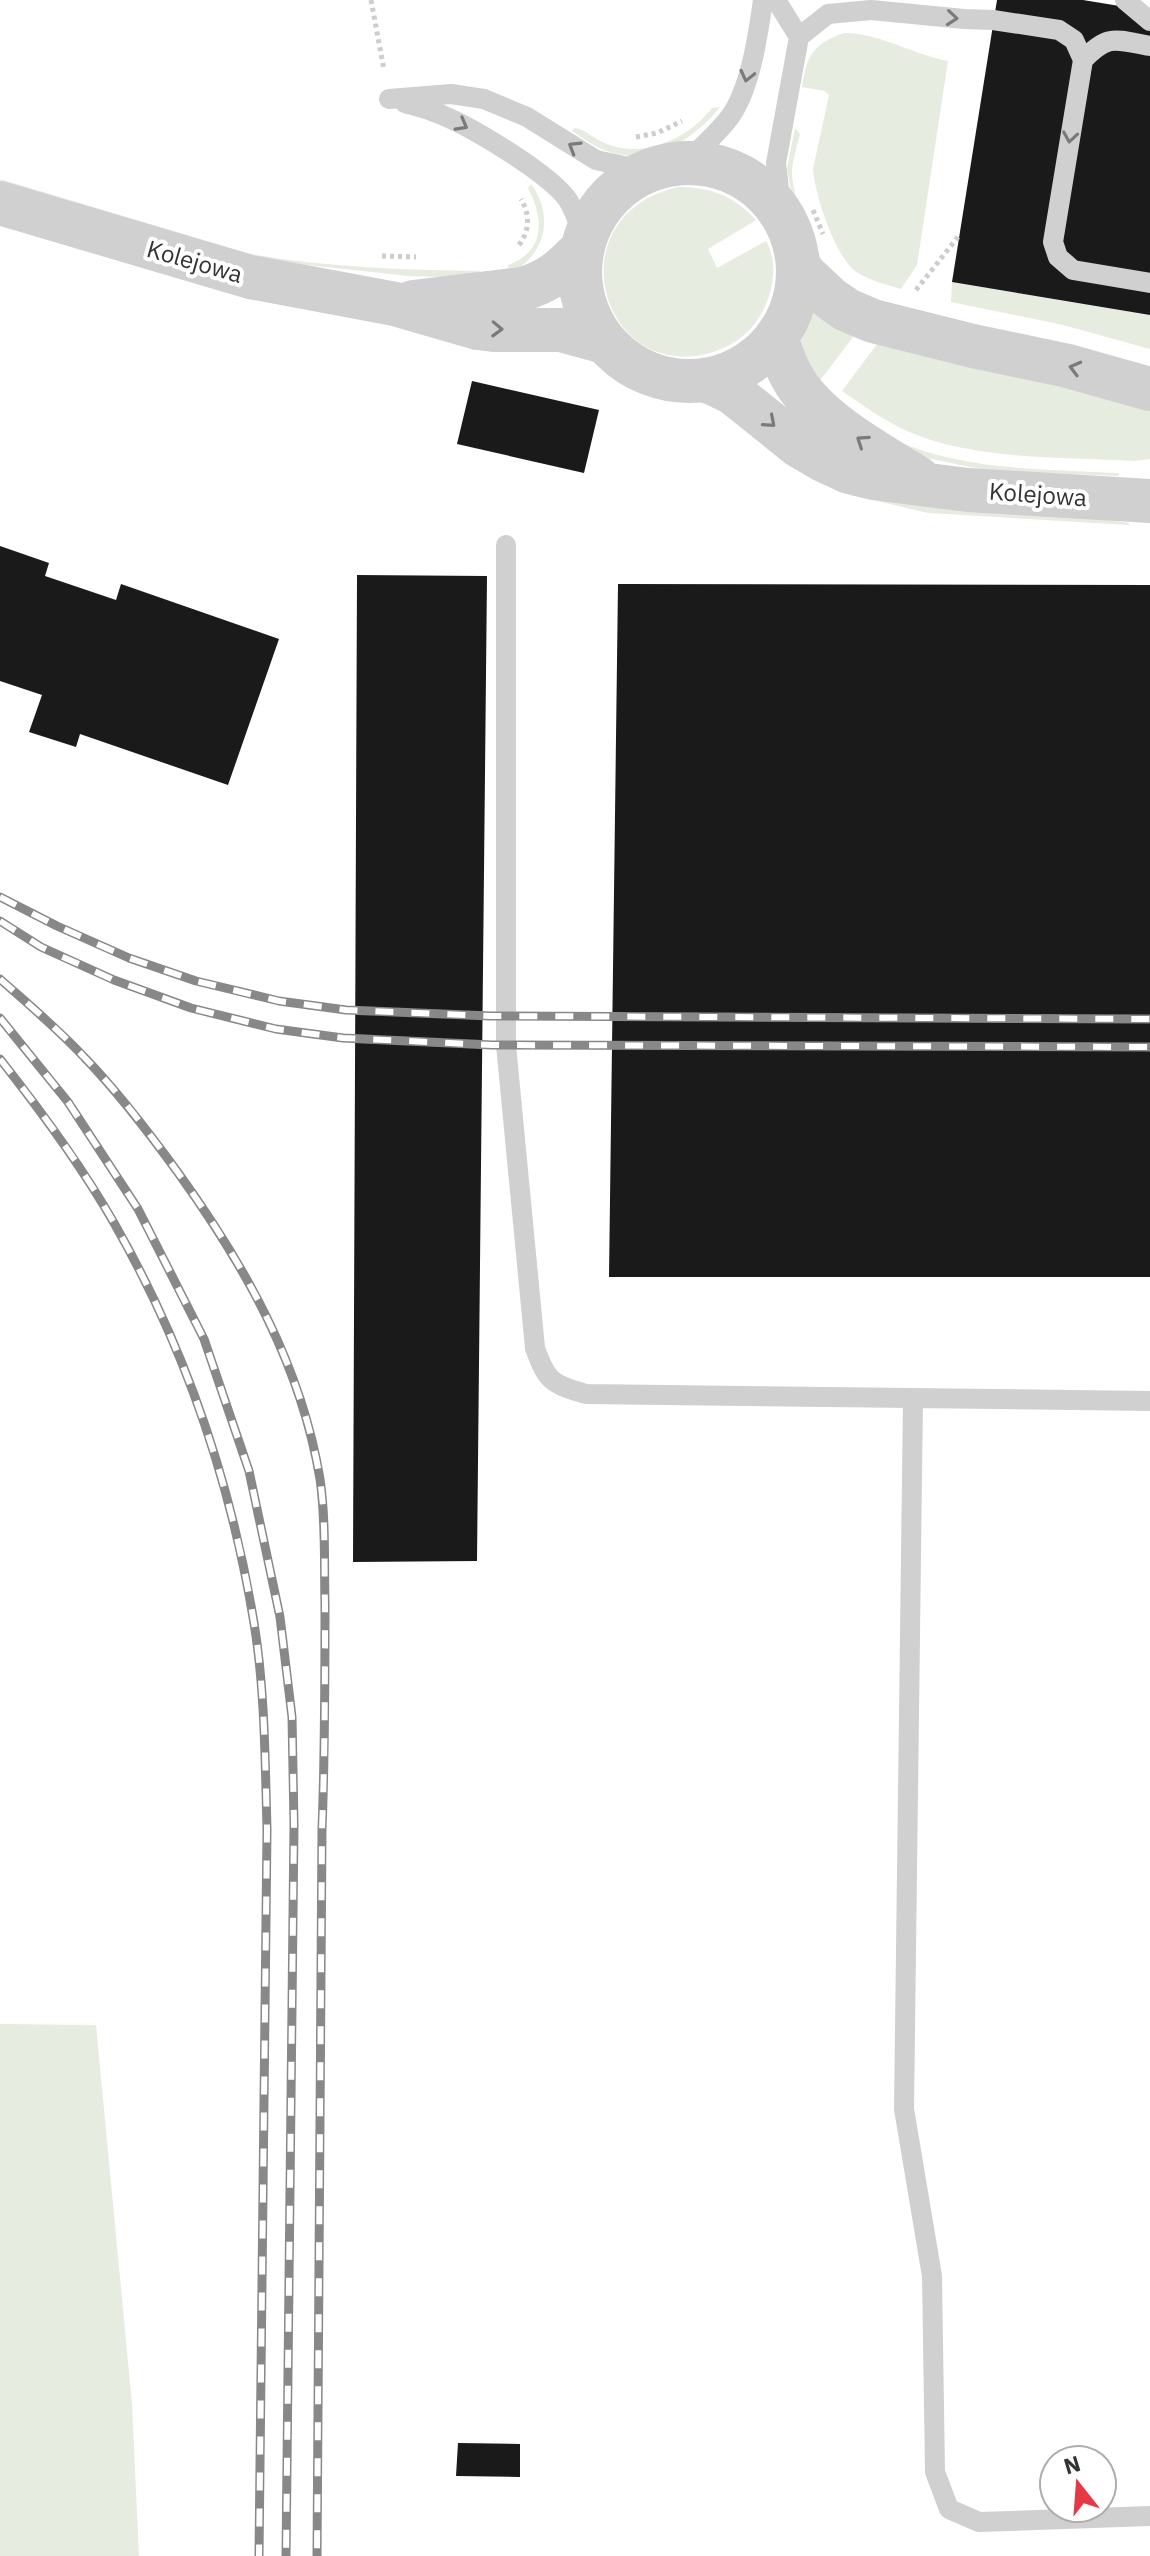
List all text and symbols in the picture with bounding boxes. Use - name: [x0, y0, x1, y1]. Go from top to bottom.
- one-way arrow: [946, 9, 959, 26]
- one-way arrow: [739, 69, 756, 83]
- one-way arrow: [454, 116, 468, 131]
- one-way arrow: [1062, 130, 1079, 144]
- one-way arrow: [568, 141, 583, 157]
- street label: Kolejowa: [143, 232, 247, 290]
- one-way arrow: [491, 320, 504, 337]
- one-way arrow: [1069, 360, 1083, 377]
- one-way arrow: [761, 412, 776, 427]
- one-way arrow: [856, 436, 870, 451]
- street label: Kolejowa: [988, 475, 1088, 513]
- north arrow: [1038, 2444, 1118, 2524]
- text: N: [1060, 2448, 1084, 2481]

